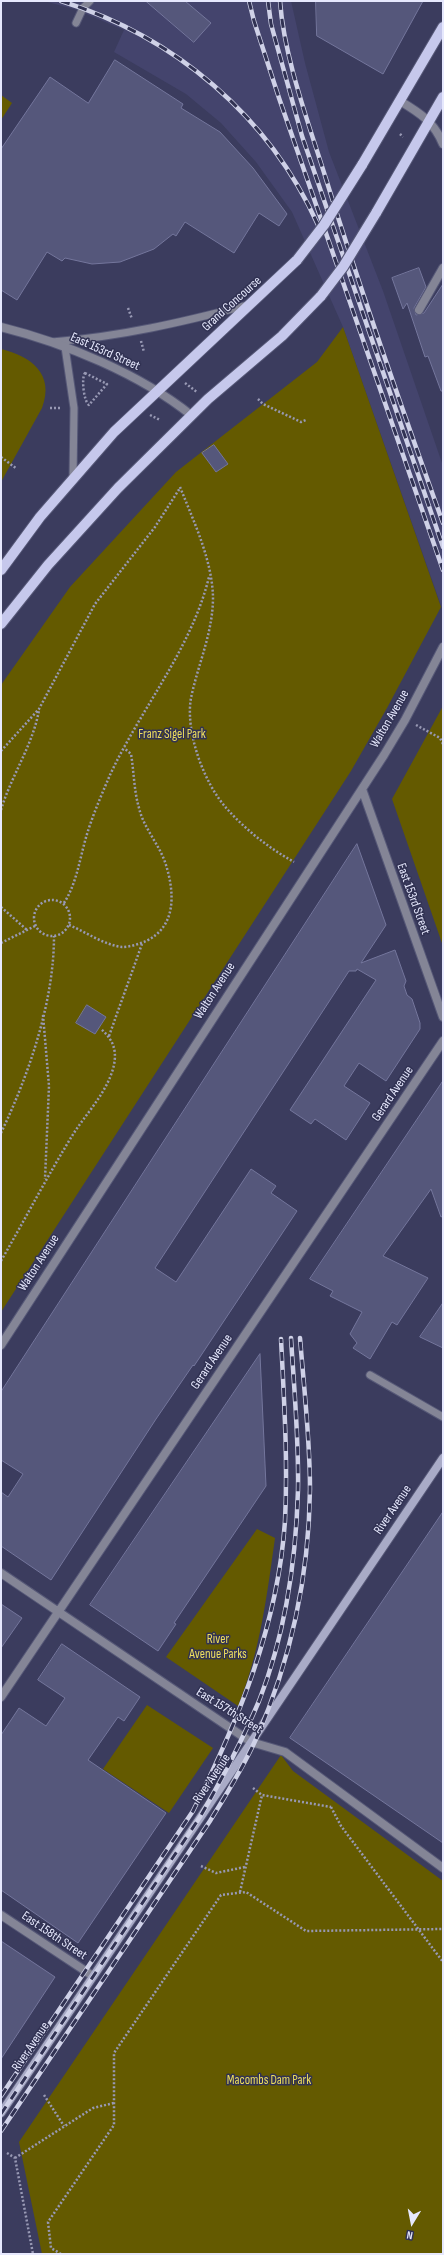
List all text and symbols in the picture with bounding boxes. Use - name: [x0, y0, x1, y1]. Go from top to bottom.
- street label: Grand Concourse: [199, 273, 265, 335]
- street label: East 153rd Street: [68, 330, 142, 374]
- street label: Walton Avenue: [367, 687, 413, 751]
- park label: Franz Sigel Park: [138, 727, 206, 743]
- street label: East 153rd Street: [393, 861, 433, 937]
- street label: Walton Avenue: [191, 960, 239, 1022]
- street label: Gerard Avenue: [369, 1063, 417, 1125]
- street label: Walton Avenue: [15, 1232, 63, 1294]
- street label: Gerard Avenue: [188, 1331, 236, 1393]
- street label: River Avenue: [371, 1482, 415, 1538]
- park label: River Avenue Parks: [189, 1632, 247, 1663]
- street label: East 157th Street: [193, 1685, 265, 1737]
- street label: River Avenue: [190, 1751, 234, 1807]
- street label: East 158th Street: [18, 1908, 90, 1964]
- street label: River Avenue: [9, 2019, 53, 2075]
- park label: Macombs Dam Park: [227, 2073, 311, 2089]
- north arrow: [392, 2203, 432, 2243]
- text: N: [406, 2228, 414, 2242]

